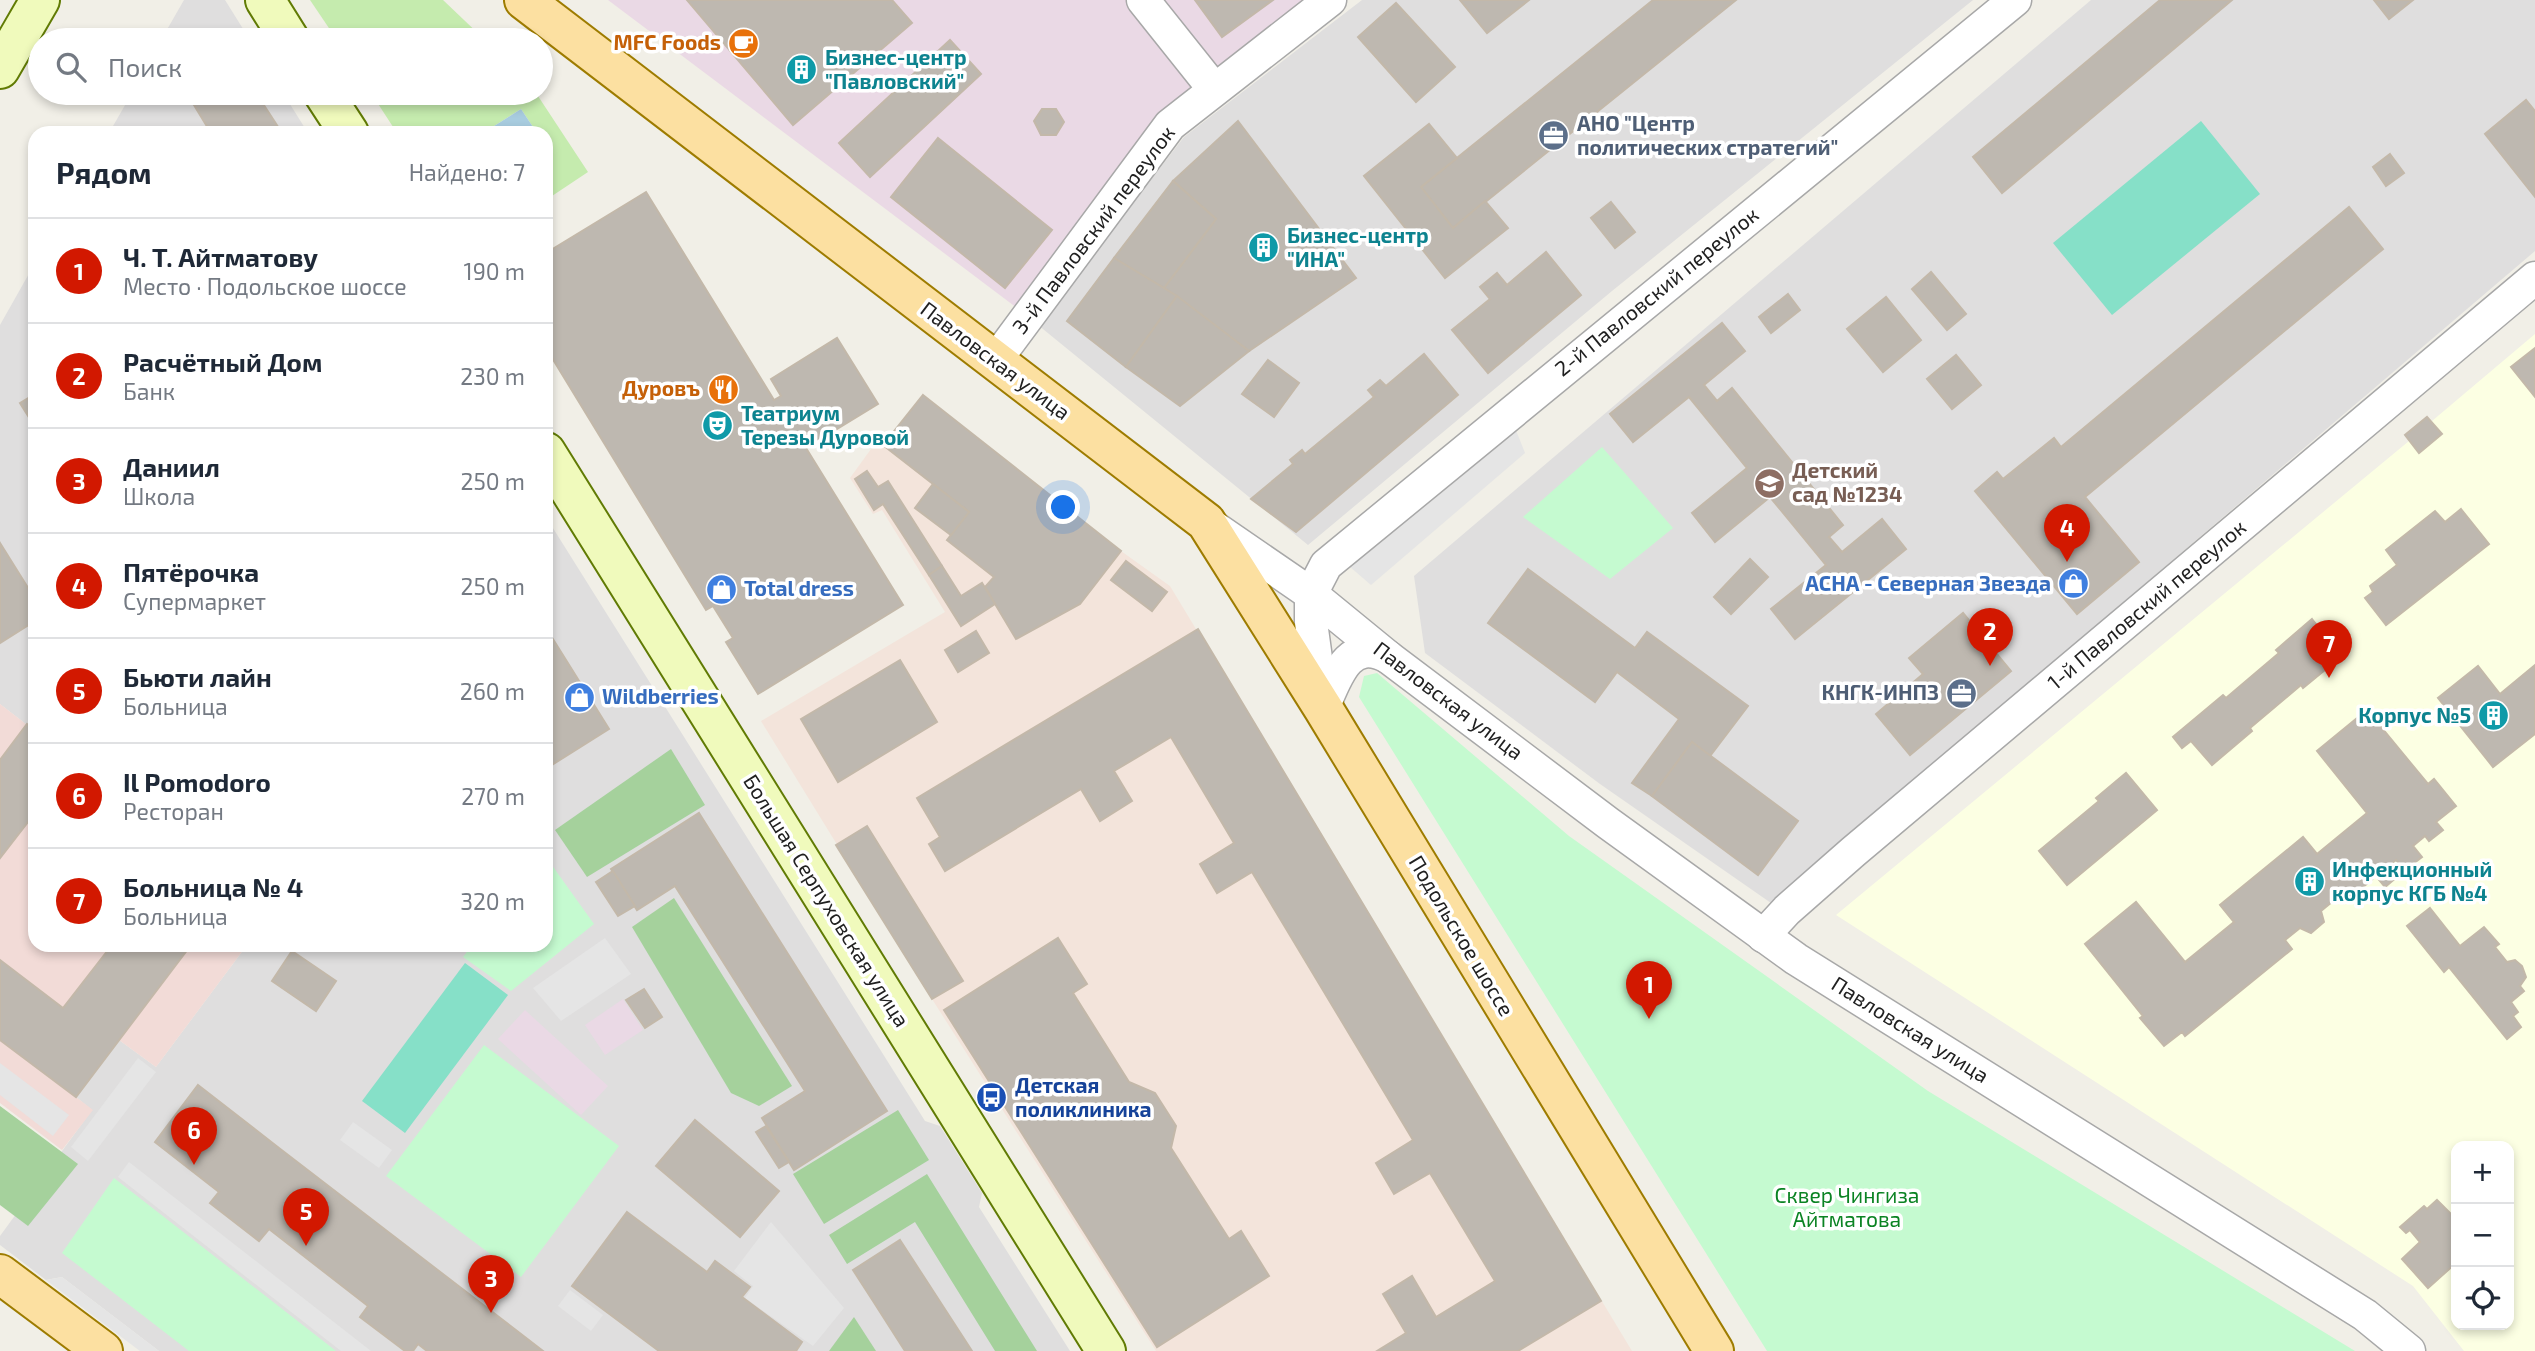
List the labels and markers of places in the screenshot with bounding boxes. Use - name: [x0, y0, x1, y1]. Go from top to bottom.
- cafe icon: MFC Foods: [727, 26, 761, 60]
- place label: MFC Foods: [613, 29, 721, 54]
- place label: Бизнес-центр "Павловский": [825, 44, 967, 93]
- building icon: Бизнес-центр "Павловский": [785, 53, 819, 87]
- place label: АНО "Центр политических стратегий": [1577, 110, 1838, 159]
- office icon: АНО "Центр политических стратегий": [1537, 119, 1571, 153]
- place label: Бизнес-центр "ИНА": [1287, 222, 1429, 271]
- building icon: Бизнес-центр "ИНА": [1247, 231, 1281, 265]
- restaurant icon: Дуровъ: [706, 372, 740, 406]
- place label: Дуровъ: [622, 375, 700, 400]
- place label: Театриум Терезы Дуровой: [741, 400, 909, 449]
- theatre icon: Театриум Терезы Дуровой: [701, 409, 735, 443]
- place label: Детский сад №1234: [1792, 457, 1902, 506]
- school or university icon: Детский сад №1234: [1752, 466, 1786, 500]
- pin: 4: [2044, 504, 2090, 562]
- shop icon: АСНА - Северная Звезда: [2057, 567, 2091, 601]
- place label: АСНА - Северная Звезда: [1805, 570, 2051, 595]
- shop icon: Total dress: [704, 572, 738, 606]
- place label: Total dress: [744, 575, 854, 600]
- pin: 2: [1967, 608, 2013, 666]
- pin: 7: [2306, 620, 2352, 678]
- office icon: КНГК-ИНПЗ: [1945, 676, 1979, 710]
- place label: КНГК-ИНПЗ: [1822, 679, 1939, 704]
- shop icon: Wildberries: [562, 680, 596, 714]
- place label: Wildberries: [602, 683, 719, 708]
- building icon: Корпус №5: [2477, 699, 2511, 733]
- place label: Корпус №5: [2358, 702, 2471, 727]
- place label: Инфекционный корпус КГБ №4: [2332, 856, 2492, 905]
- building icon: Инфекционный корпус КГБ №4: [2292, 865, 2326, 899]
- pin: 1: [1626, 961, 1672, 1019]
- place label: Детская поликлиника: [1015, 1072, 1152, 1121]
- bus stop icon: Детская поликлиника: [975, 1081, 1009, 1115]
- pin: 6: [171, 1107, 217, 1165]
- pin: 5: [283, 1188, 329, 1246]
- pin: 3: [468, 1255, 514, 1313]

